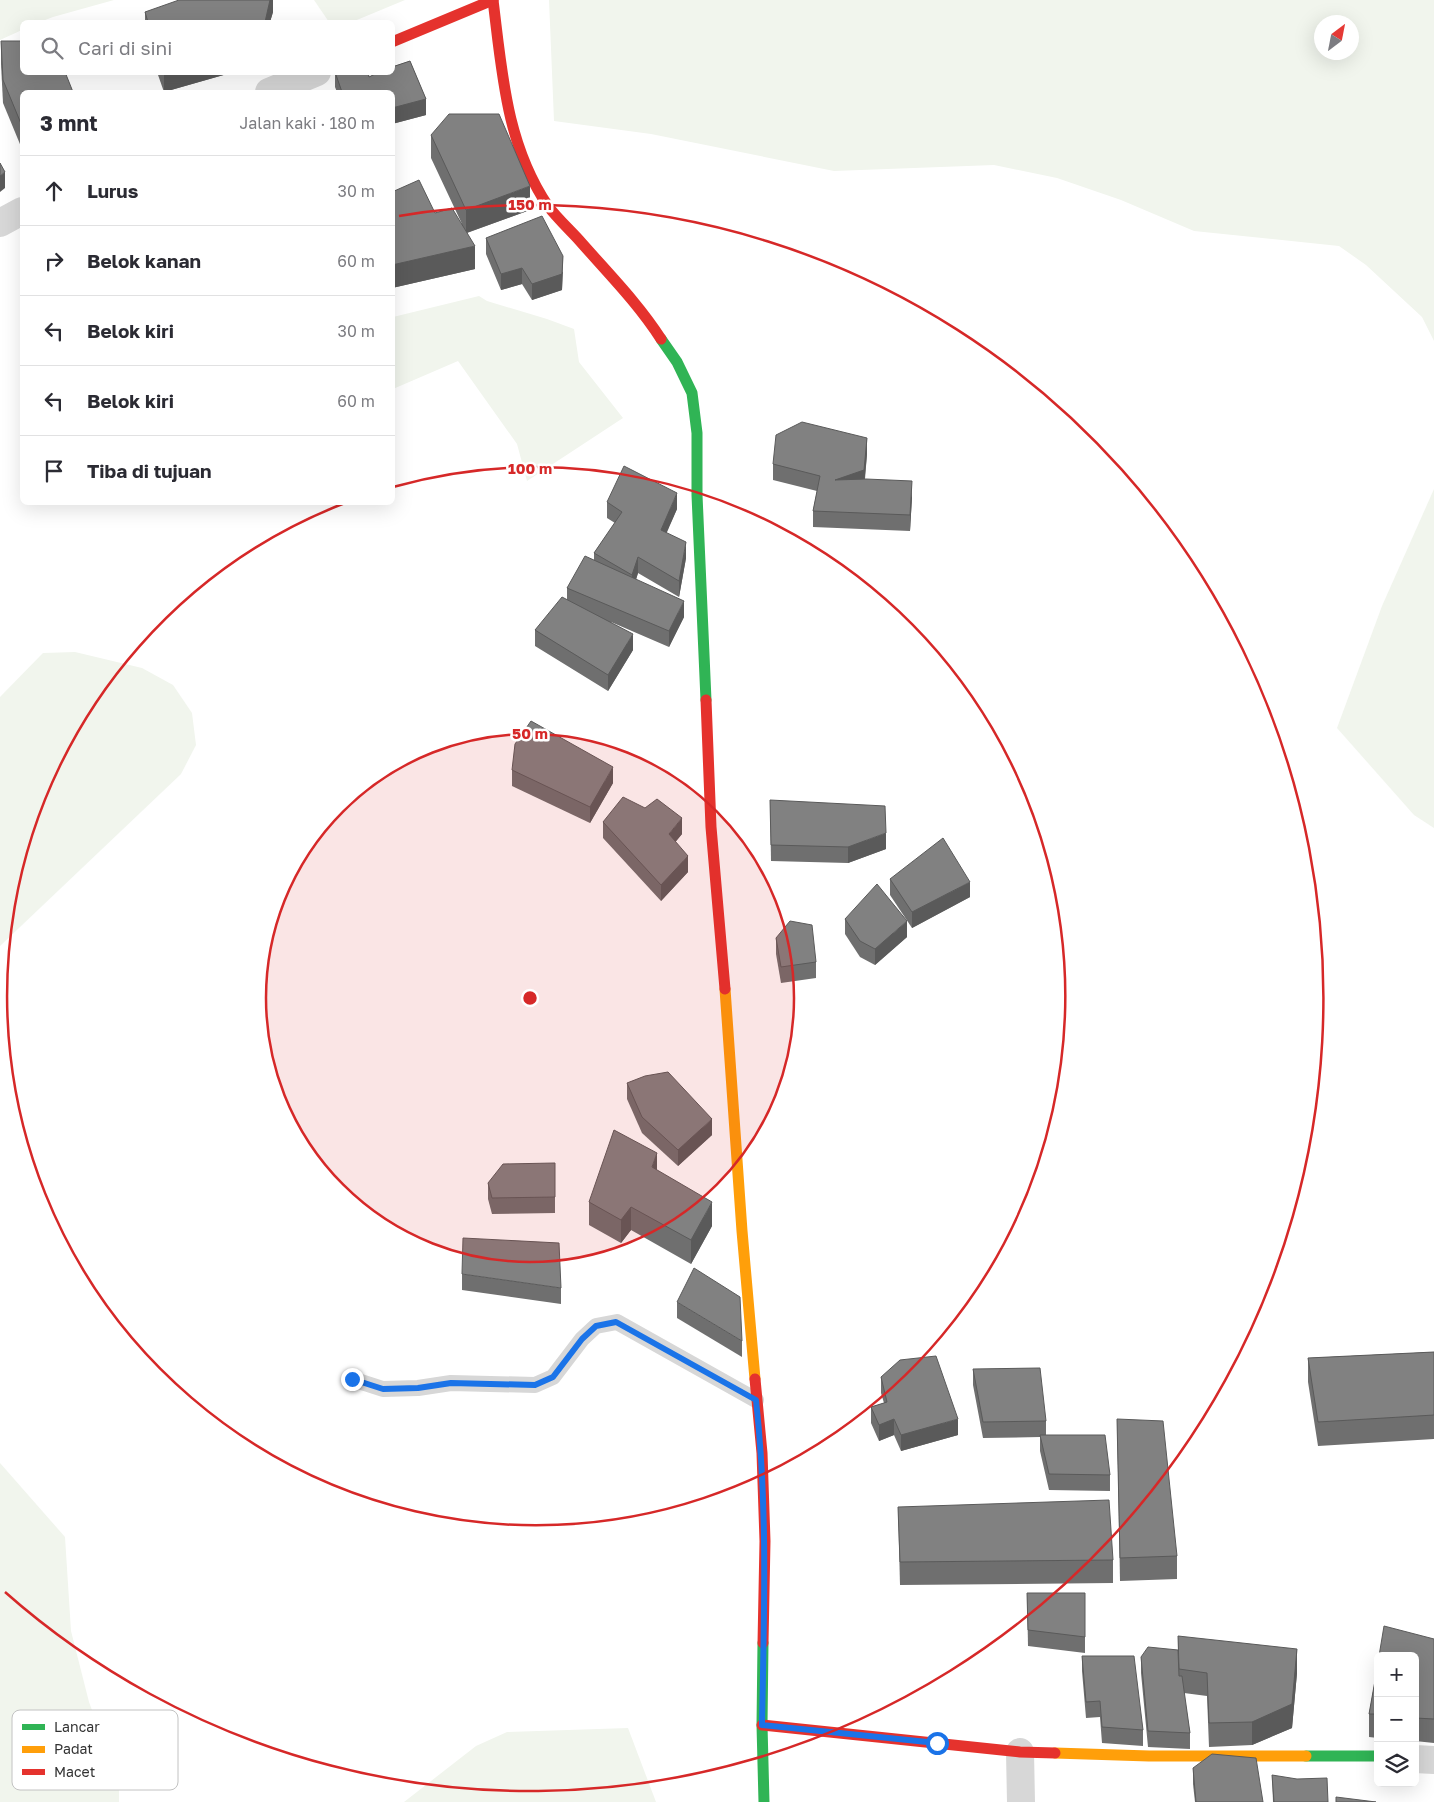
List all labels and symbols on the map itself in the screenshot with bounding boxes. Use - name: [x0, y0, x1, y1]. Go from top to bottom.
- north arrow: [1314, 15, 1359, 60]
- text: 150 m: [508, 195, 552, 213]
- text: 100 m: [508, 459, 552, 477]
- text: 50 m: [512, 724, 548, 742]
- centre of rings: [521, 989, 539, 1007]
- route end: [341, 1368, 364, 1391]
- legend: [12, 1710, 178, 1790]
- text: Lancar: [54, 1718, 100, 1735]
- route start: [926, 1732, 949, 1755]
- text: Padat: [54, 1740, 93, 1757]
- text: Macet: [54, 1763, 95, 1780]

